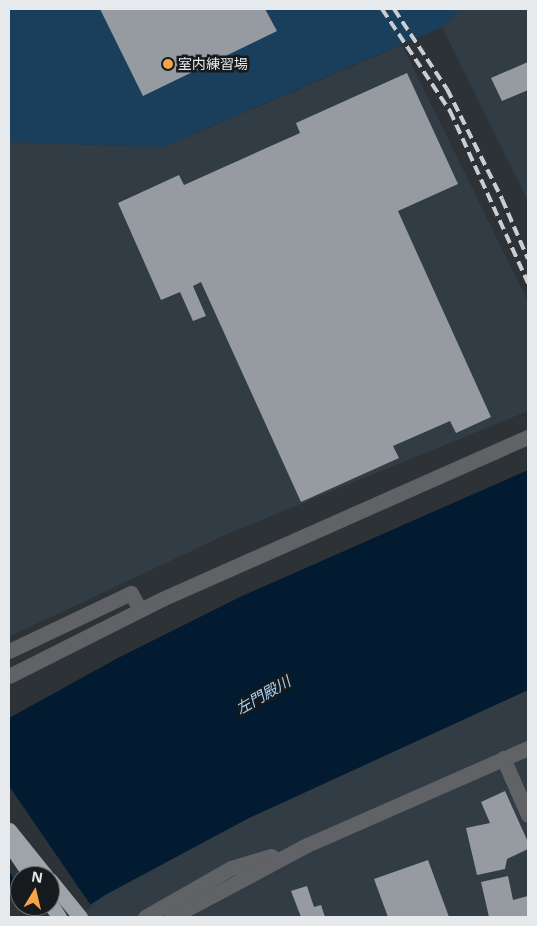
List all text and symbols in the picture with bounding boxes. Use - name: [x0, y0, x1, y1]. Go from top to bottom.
- place label: 室内練習場: [178, 56, 248, 72]
- marker: 室内練習場: [162, 58, 174, 70]
- water label: 左門殿川: [233, 672, 293, 718]
- north arrow: [10, 866, 60, 916]
- text: N: [30, 866, 44, 887]

